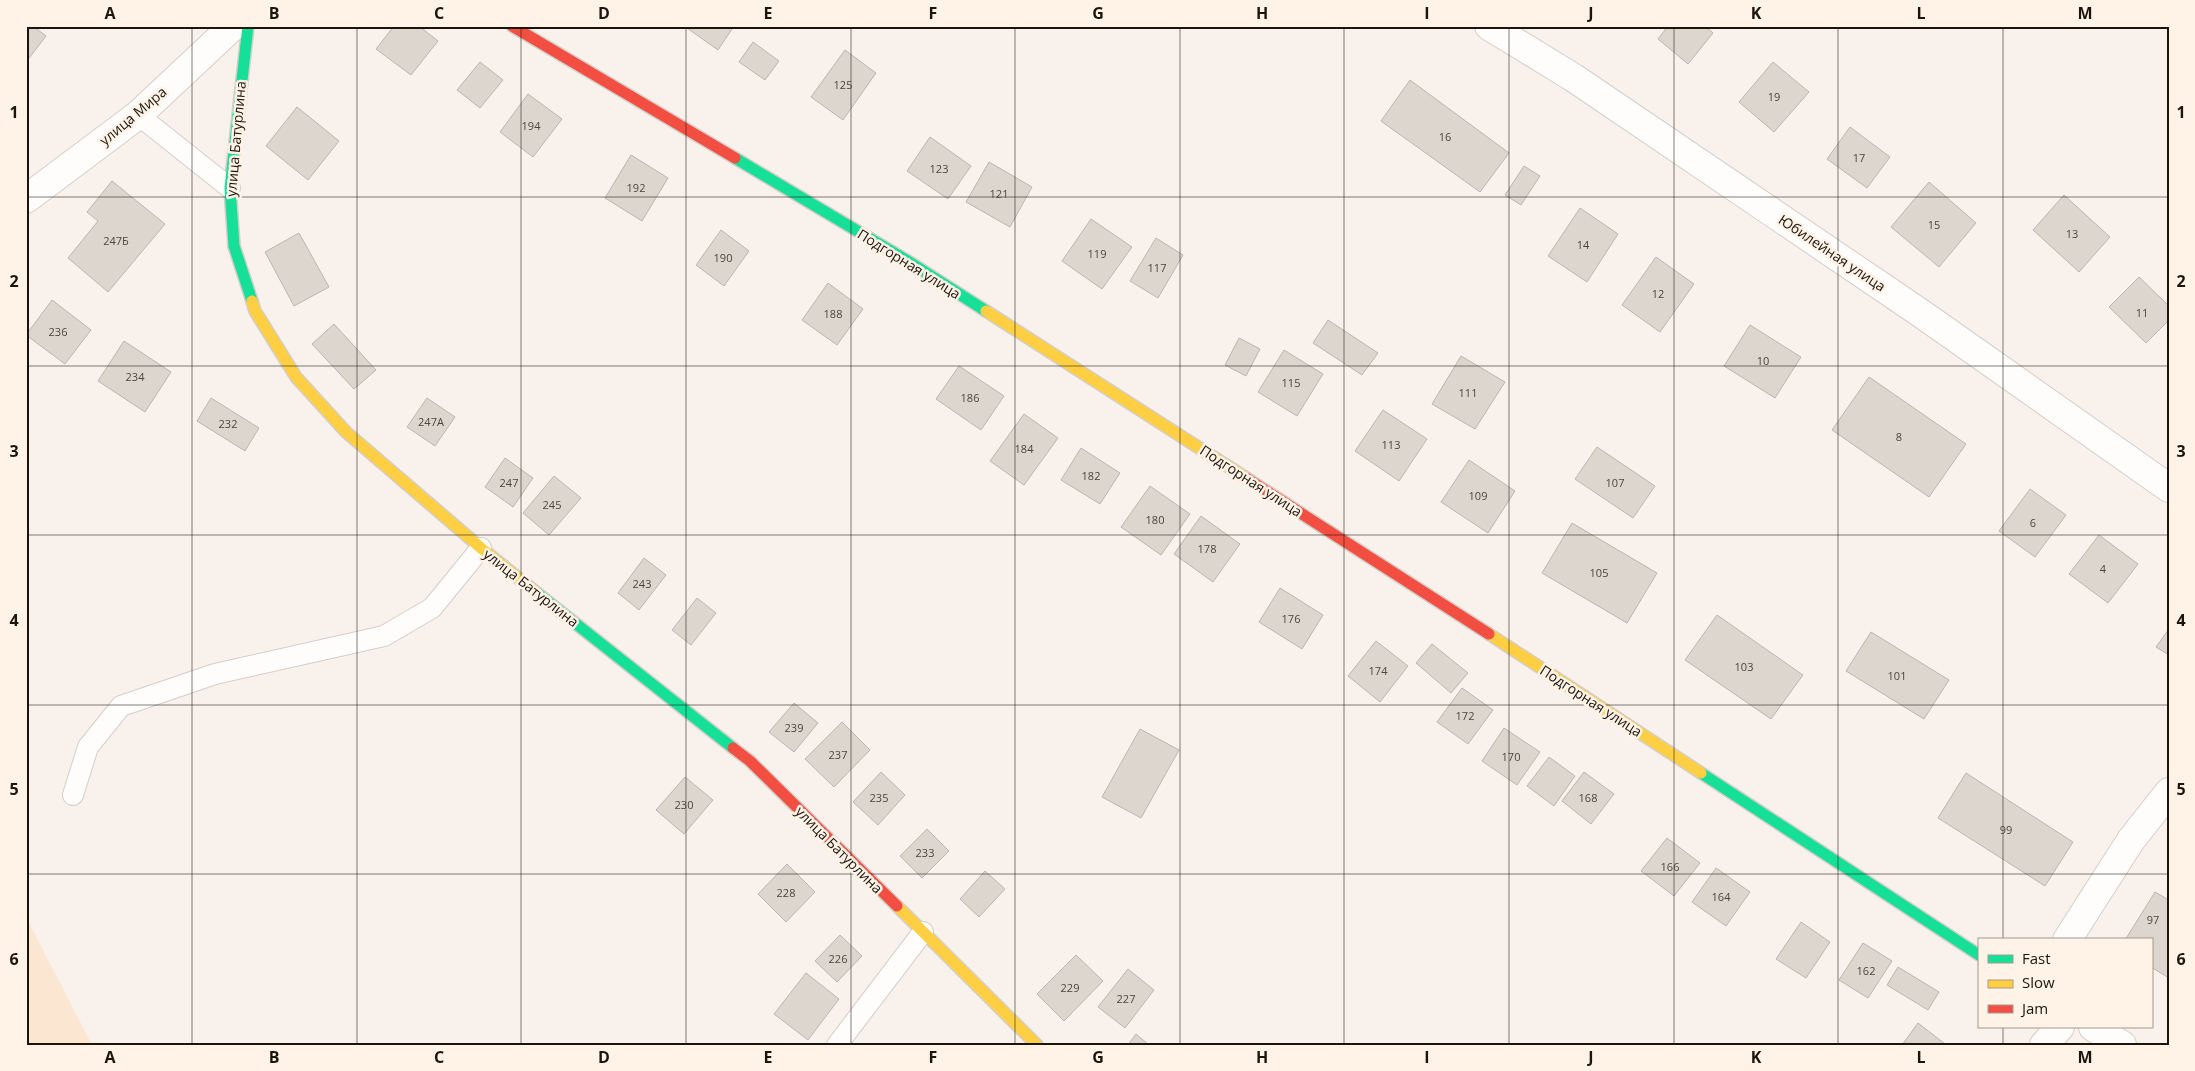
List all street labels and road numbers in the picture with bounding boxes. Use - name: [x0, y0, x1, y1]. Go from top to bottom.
- street label: улица Батурлина: [221, 80, 250, 198]
- street label: улица Мира: [95, 82, 170, 149]
- street label: Юбилейная улица: [1775, 210, 1889, 295]
- street label: Подгорная улица: [854, 224, 964, 303]
- street label: Подгорная улица: [1197, 440, 1306, 521]
- street label: улица Батурлина: [480, 544, 583, 631]
- street label: Подгорная улица: [1537, 660, 1646, 741]
- street label: улица Батурлина: [792, 802, 887, 897]

